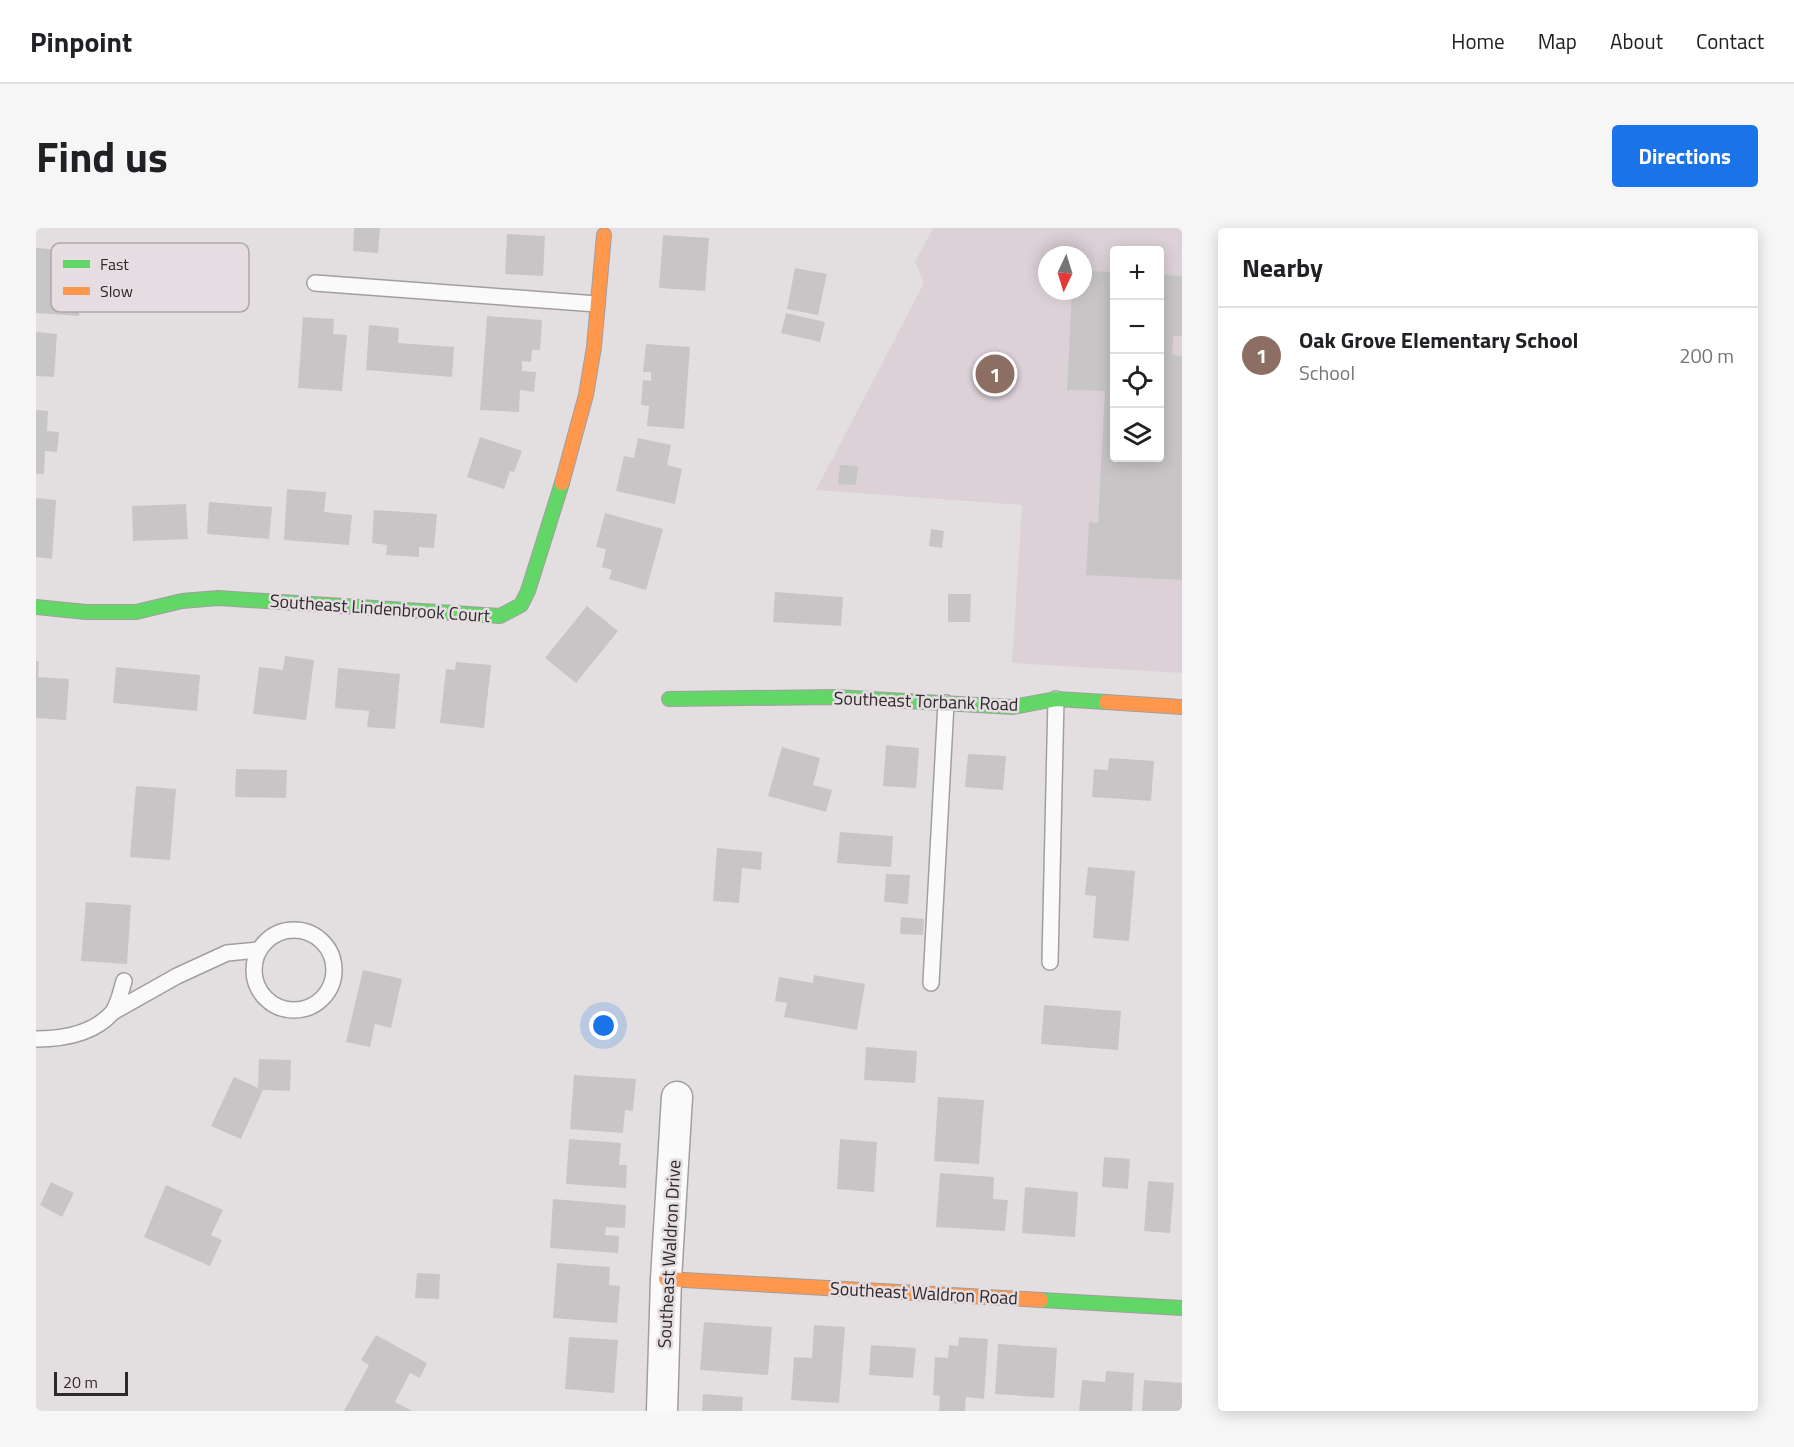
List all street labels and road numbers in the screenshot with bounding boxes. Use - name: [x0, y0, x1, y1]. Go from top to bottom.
- street label: Southeast Lindenbrook Court: [269, 587, 492, 629]
- street label: Southeast Torbank Road: [833, 684, 1019, 718]
- street label: Southeast Waldron Drive: [651, 1159, 687, 1349]
- street label: Southeast Waldron Road: [829, 1275, 1019, 1311]

